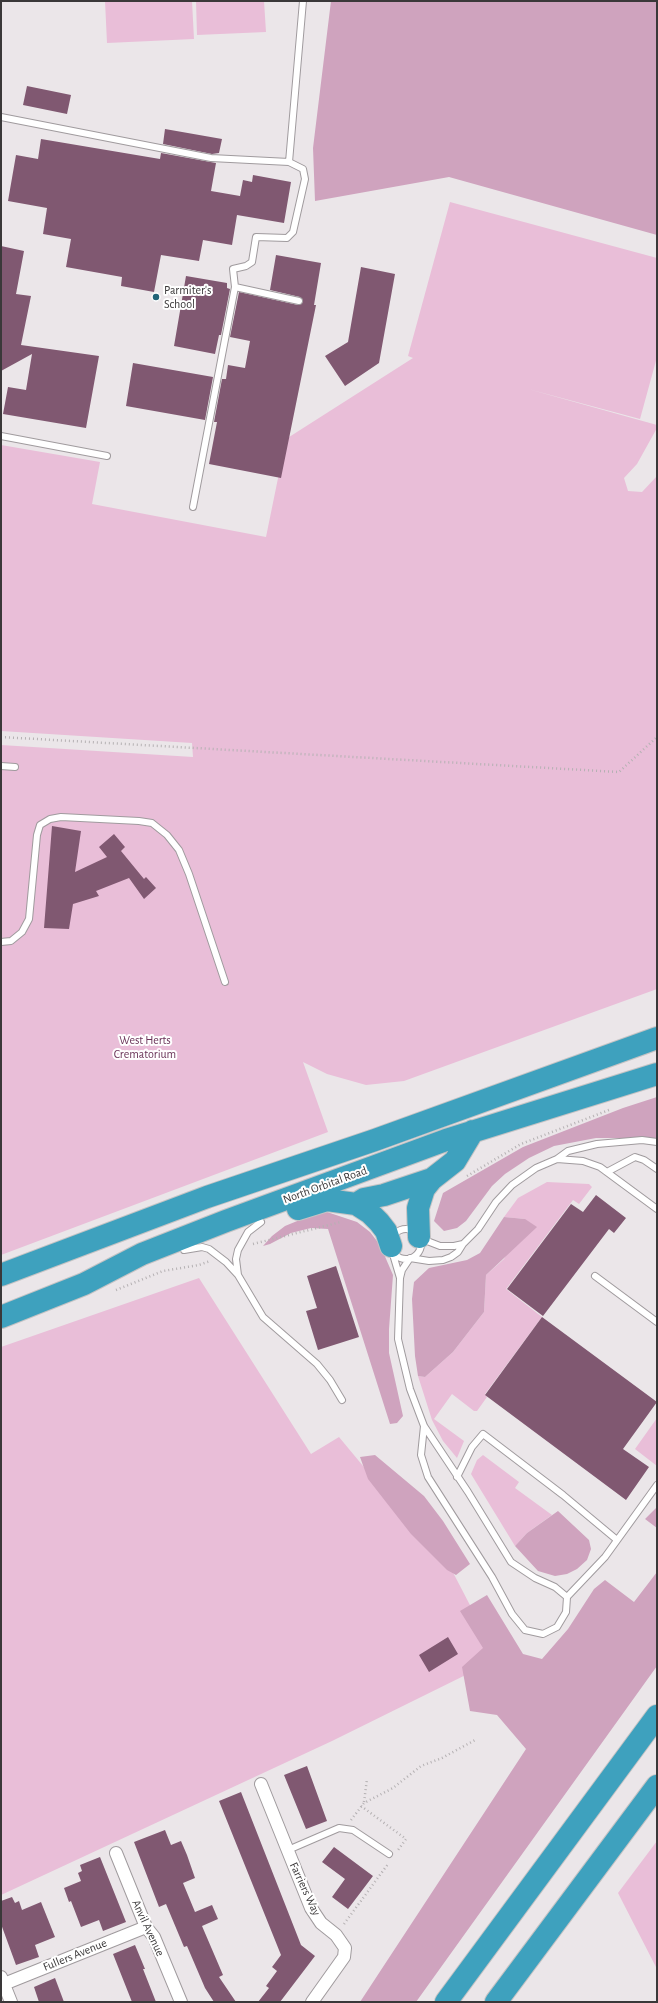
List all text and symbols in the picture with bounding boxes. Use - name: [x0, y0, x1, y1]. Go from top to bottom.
- place label: Parmiter's School: [164, 283, 211, 311]
- marker: Parmiter's School: [151, 292, 161, 302]
- park label: West Herts Crematorium: [114, 1033, 176, 1061]
- street label: North Orbital Road: [281, 1163, 369, 1207]
- street label: Farriers Way: [286, 1860, 324, 1918]
- street label: Anvil Avenue: [129, 1897, 167, 1959]
- street label: Fullers Avenue: [41, 1936, 109, 1974]

